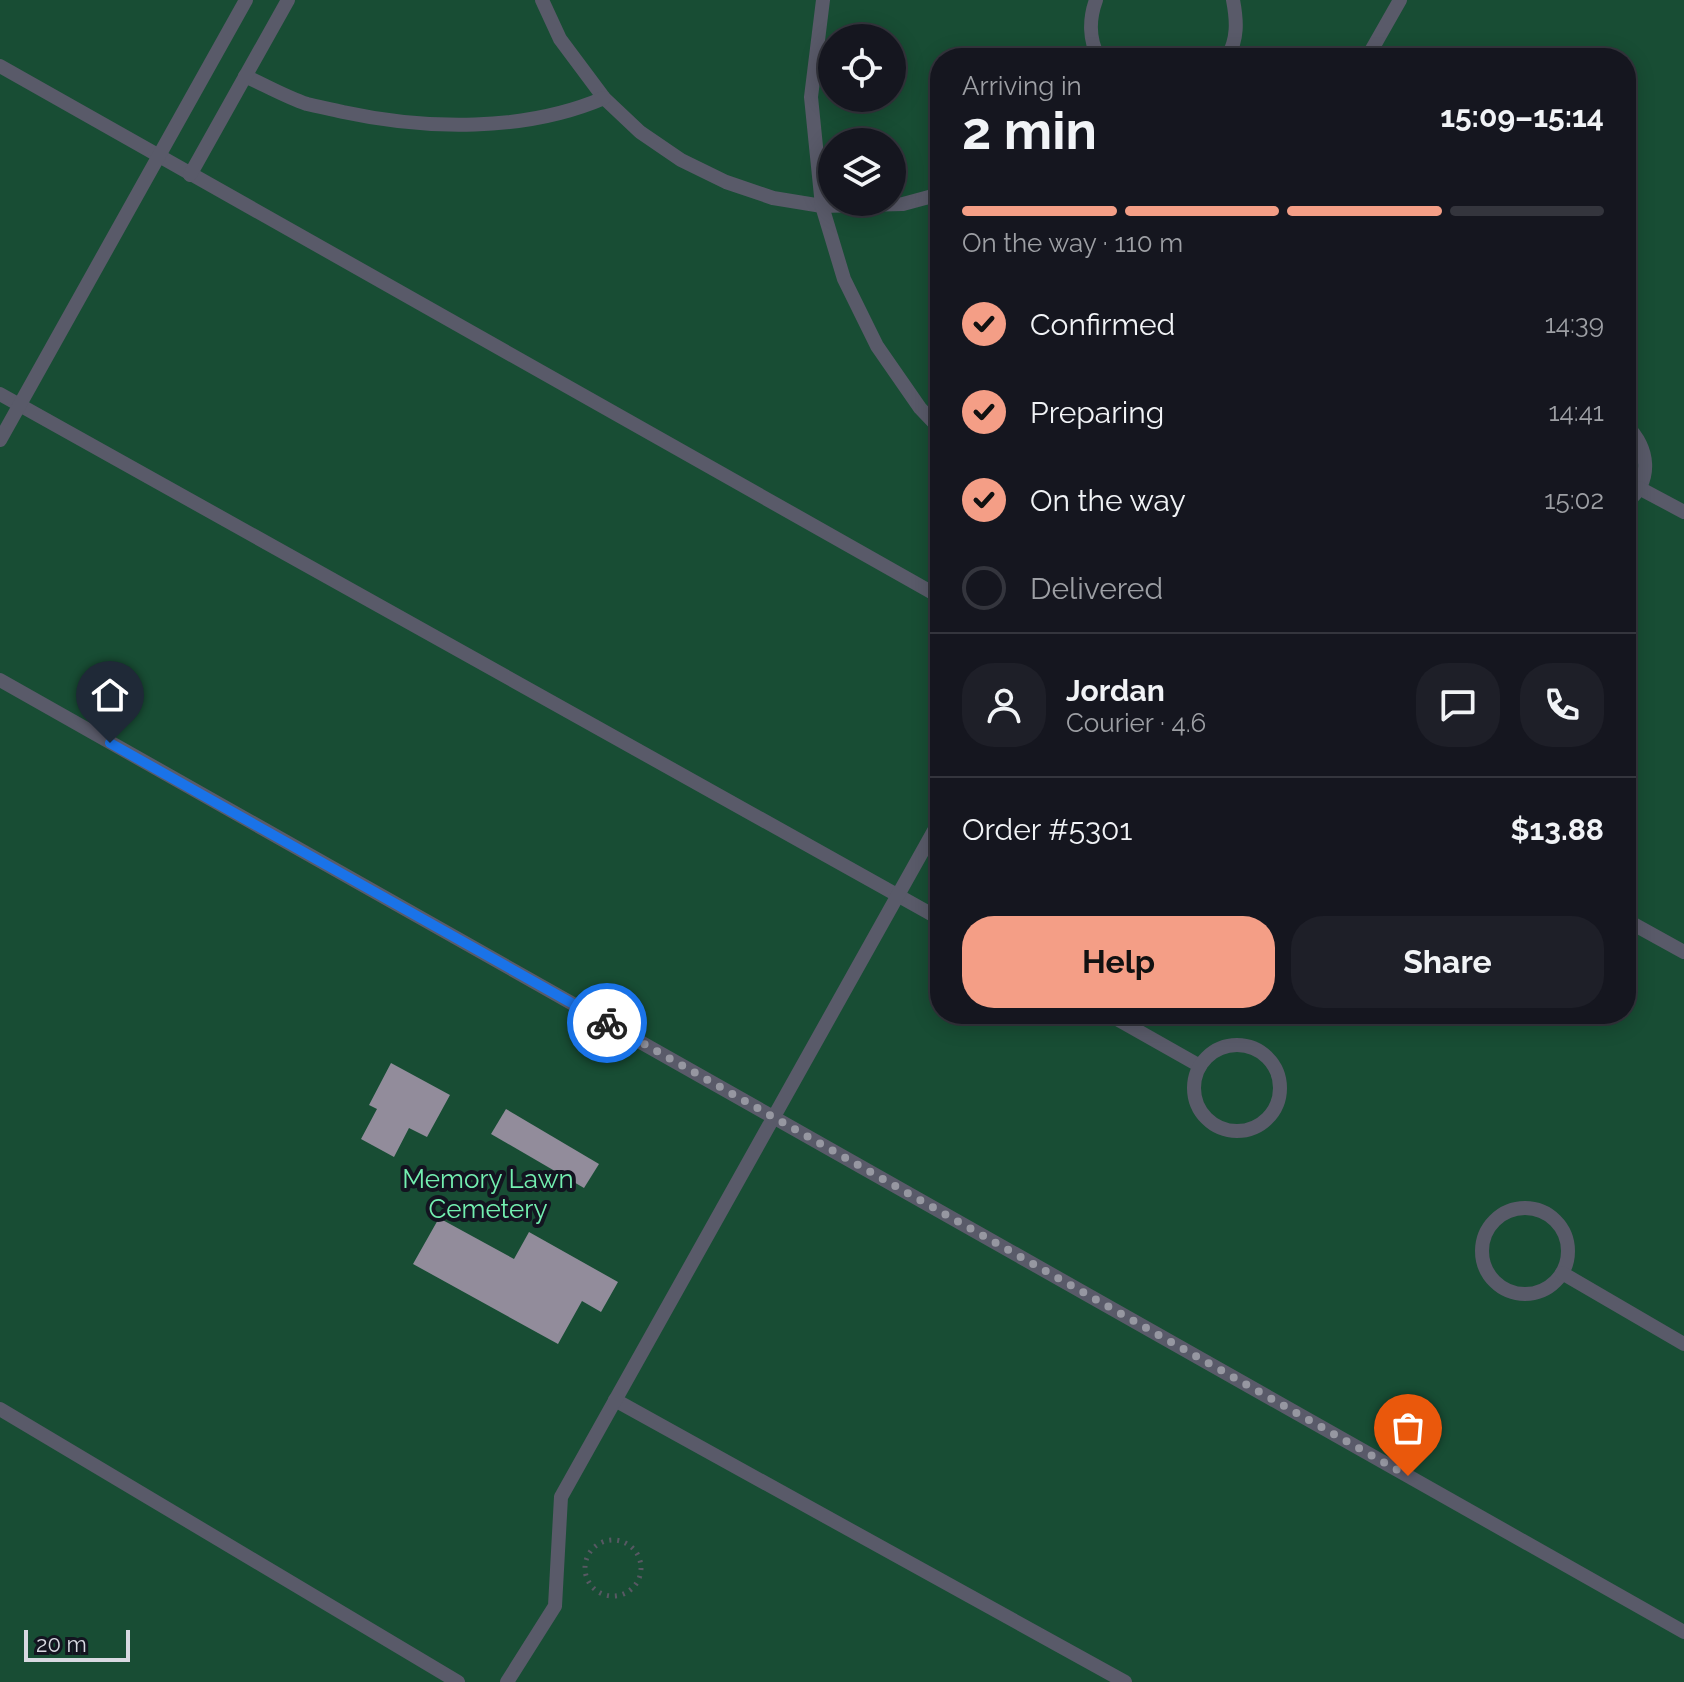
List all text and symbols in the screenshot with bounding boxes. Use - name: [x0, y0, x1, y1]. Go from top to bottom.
- map controls: [818, 24, 906, 216]
- button: locate: [818, 24, 906, 112]
- text: Arriving in: [962, 71, 1082, 101]
- text: 15:09–15:14: [1440, 99, 1604, 134]
- text: 2 min: [962, 100, 1097, 161]
- button: layers: [818, 128, 906, 216]
- text: On the way · 110 m: [962, 228, 1183, 258]
- icon: check: [962, 302, 1006, 346]
- text: Confirmed: [1030, 307, 1175, 342]
- text: 14:39: [1545, 309, 1604, 339]
- icon: check: [962, 390, 1006, 434]
- text: Preparing: [1030, 395, 1164, 430]
- text: 14:41: [1548, 397, 1604, 427]
- icon: check: [962, 478, 1006, 522]
- text: On the way: [1030, 483, 1186, 518]
- text: 15:02: [1544, 485, 1604, 515]
- text: Delivered: [1030, 571, 1163, 606]
- pin: [76, 661, 144, 743]
- button: person: [962, 663, 1046, 747]
- button: chat: [1416, 663, 1500, 747]
- button: phone: [1520, 663, 1604, 747]
- icon: home: [88, 673, 132, 717]
- text: Jordan: [1066, 673, 1165, 708]
- text: Courier · 4.6: [1066, 708, 1206, 738]
- text: Order #5301: [962, 812, 1132, 847]
- text: $13.88: [1510, 812, 1604, 847]
- button: Help: [962, 916, 1275, 1008]
- button: Share: [1291, 916, 1604, 1008]
- courier: [567, 983, 647, 1063]
- icon: bike: [585, 1001, 629, 1045]
- park label: Memory Lawn Cemetery: [402, 1164, 574, 1224]
- pin: [1374, 1394, 1442, 1476]
- icon: bag: [1386, 1406, 1430, 1450]
- scale bar: [24, 1626, 130, 1662]
- text: 20 m: [36, 1631, 87, 1657]

